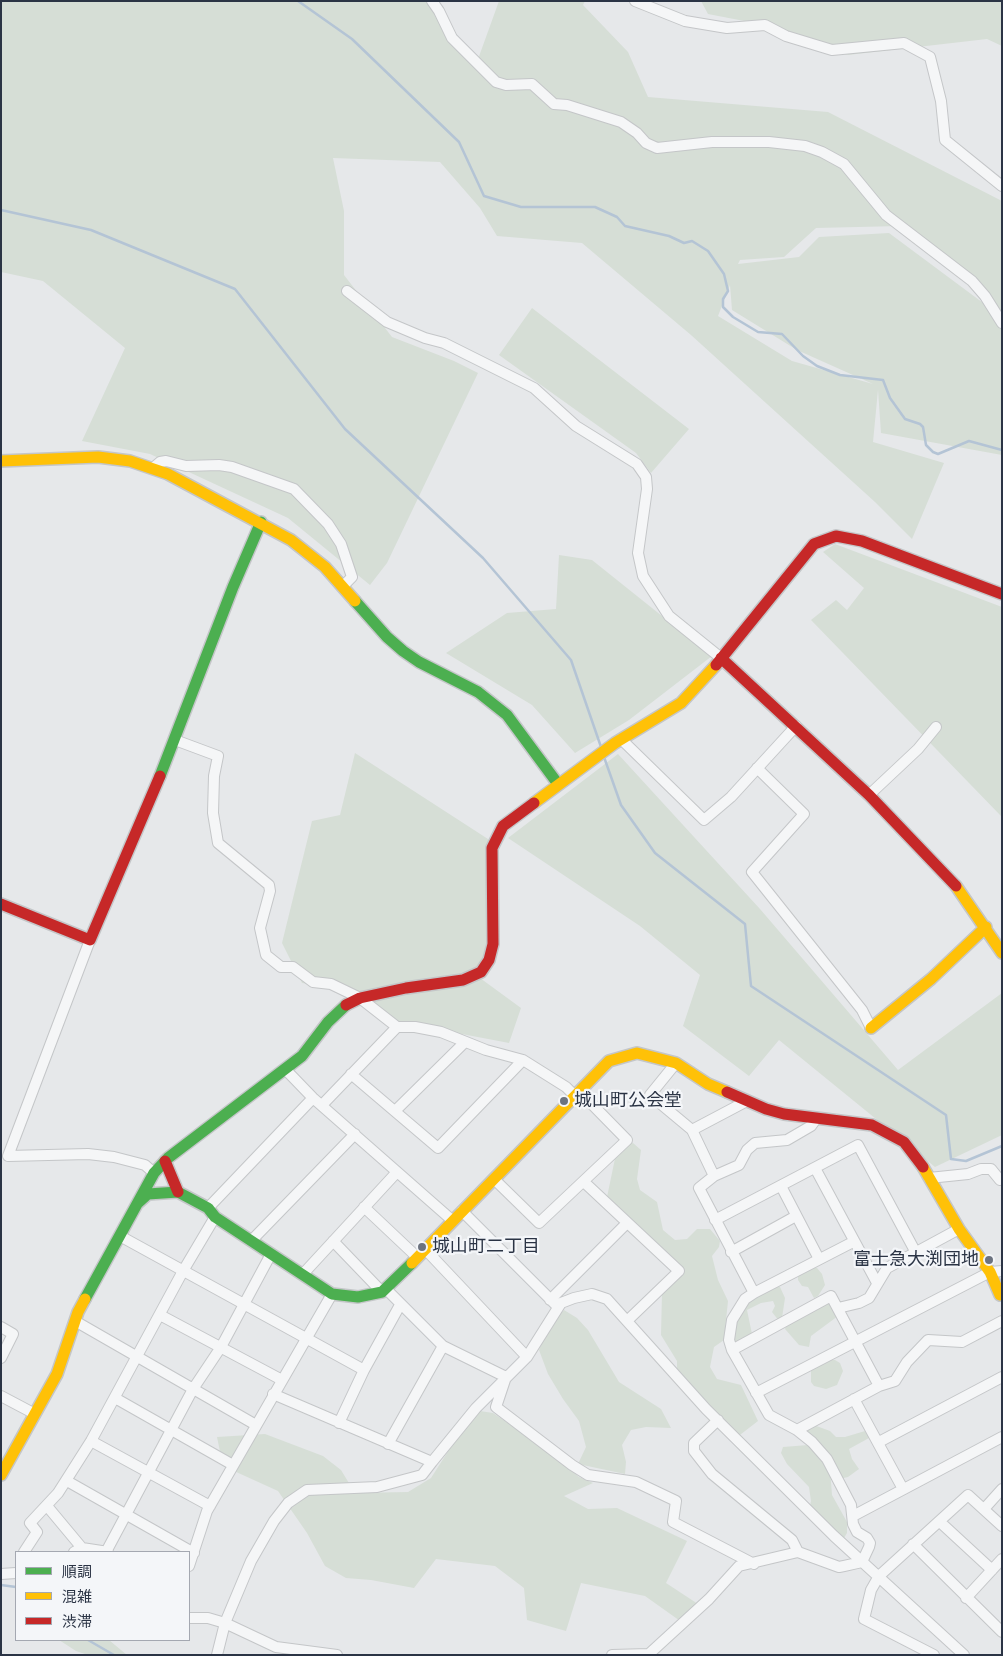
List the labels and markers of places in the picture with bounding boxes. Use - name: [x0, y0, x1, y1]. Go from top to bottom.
- place label: 城山町公会堂: [574, 1090, 682, 1112]
- marker: 城山町公会堂: [558, 1095, 570, 1107]
- place label: 城山町二丁目: [432, 1236, 540, 1258]
- marker: 城山町二丁目: [416, 1241, 428, 1253]
- place label: 富士急大渕団地: [853, 1249, 979, 1271]
- marker: 富士急大渕団地: [983, 1254, 995, 1266]

